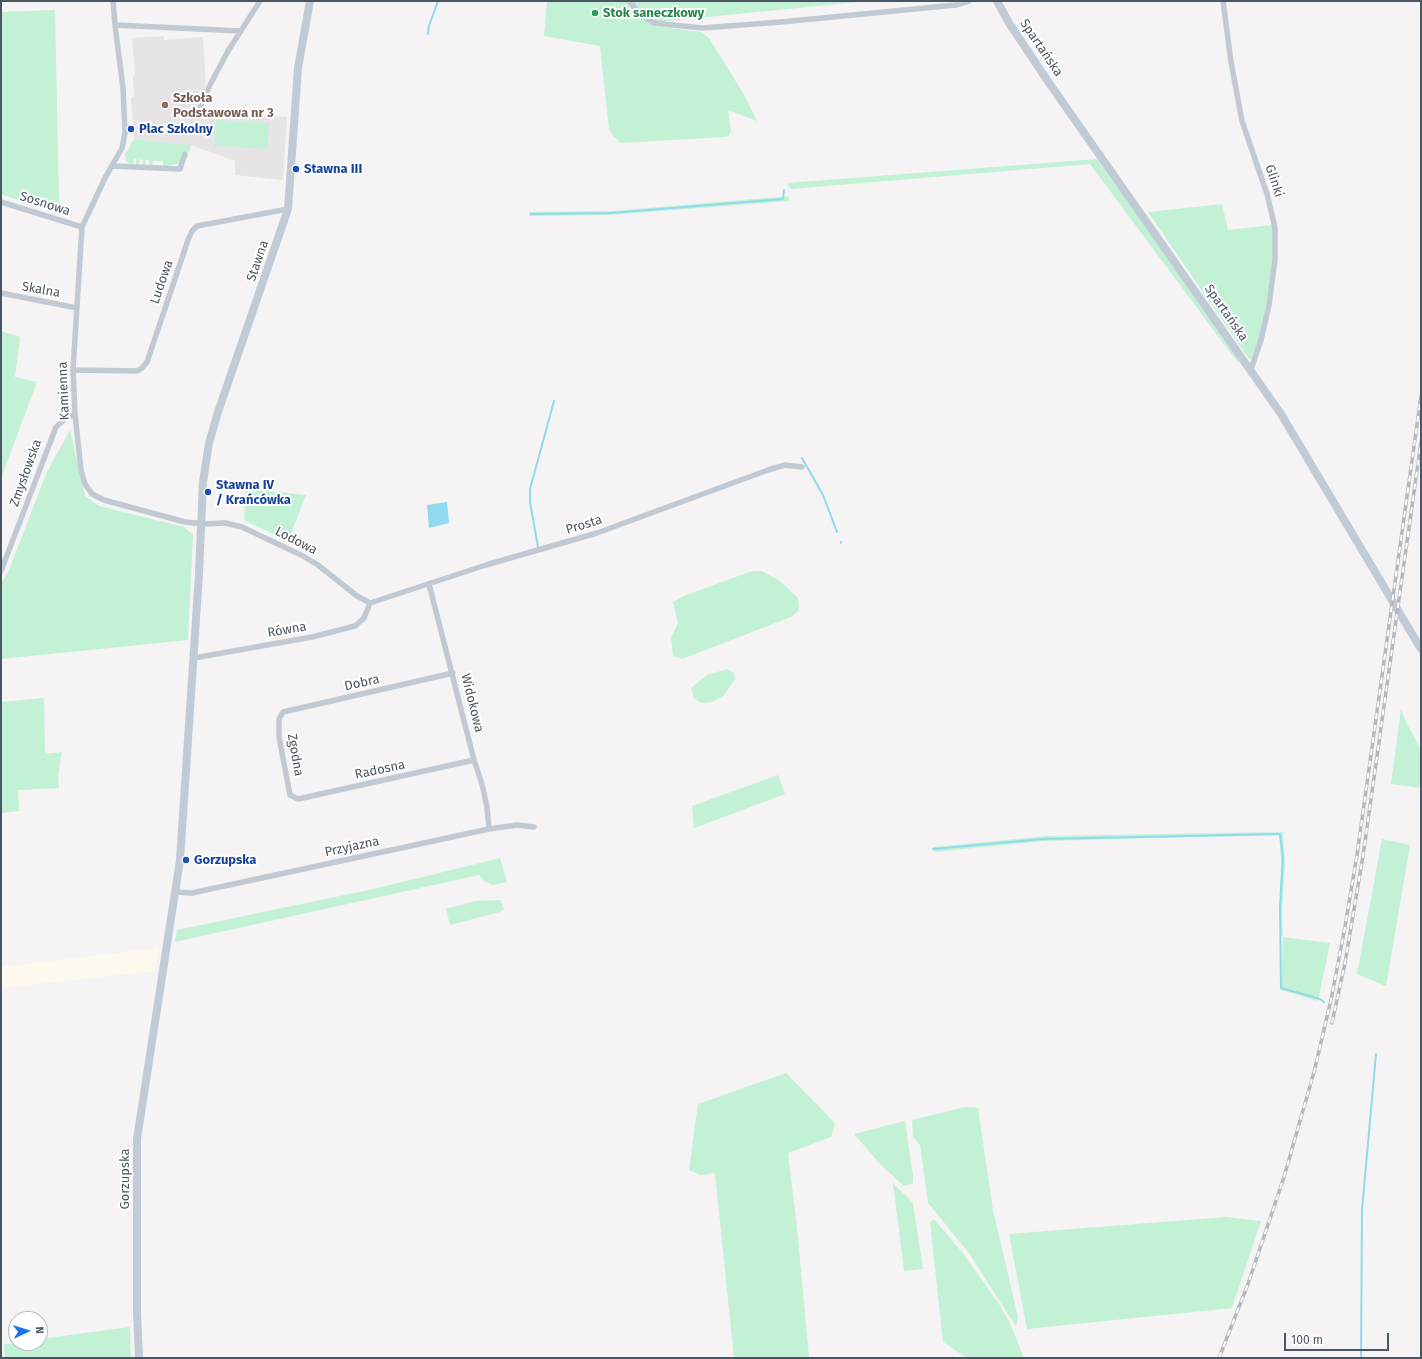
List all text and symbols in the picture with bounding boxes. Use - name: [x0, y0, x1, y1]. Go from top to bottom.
- place label: Stok saneczkowy: [603, 5, 704, 21]
- marker: Stok saneczkowy: [590, 8, 600, 18]
- street label: Spartańska: [1016, 16, 1066, 80]
- place label: Szkoła Podstawowa nr 3: [173, 90, 274, 121]
- marker: Szkoła Podstawowa nr 3: [160, 100, 170, 110]
- place label: Plac Szkolny: [139, 121, 213, 137]
- marker: Plac Szkolny: [126, 124, 136, 134]
- place label: Stawna III: [304, 161, 362, 177]
- street label: Glinki: [1261, 163, 1287, 199]
- marker: Stawna III: [291, 164, 301, 174]
- street label: Sosnowa: [18, 189, 72, 219]
- street label: Stawna: [244, 238, 272, 284]
- street label: Ludowa: [147, 258, 177, 306]
- street label: Skalna: [20, 279, 62, 301]
- street label: Spartańska: [1201, 282, 1251, 344]
- street label: Kamienna: [55, 361, 73, 421]
- street label: Zmysłowska: [7, 437, 45, 509]
- place label: Stawna IV / Krańcówka: [216, 477, 291, 508]
- marker: Stawna IV / Krańcówka: [203, 487, 213, 497]
- street label: Prosta: [564, 512, 604, 538]
- street label: Lodowa: [272, 524, 320, 558]
- street label: Równa: [266, 619, 308, 641]
- street label: Dobra: [343, 671, 381, 695]
- street label: Widokowa: [457, 672, 487, 734]
- street label: Zgodna: [284, 732, 306, 778]
- street label: Radosna: [353, 757, 407, 783]
- street label: Przyjazna: [323, 834, 381, 860]
- place label: Gorzupska: [194, 852, 256, 868]
- marker: Gorzupska: [181, 855, 191, 865]
- street label: Gorzupska: [117, 1148, 133, 1210]
- north arrow: [8, 1311, 48, 1351]
- scale bar: [1286, 1325, 1391, 1351]
- text: N: [33, 1326, 46, 1334]
- text: 100 m: [1291, 1333, 1323, 1347]

